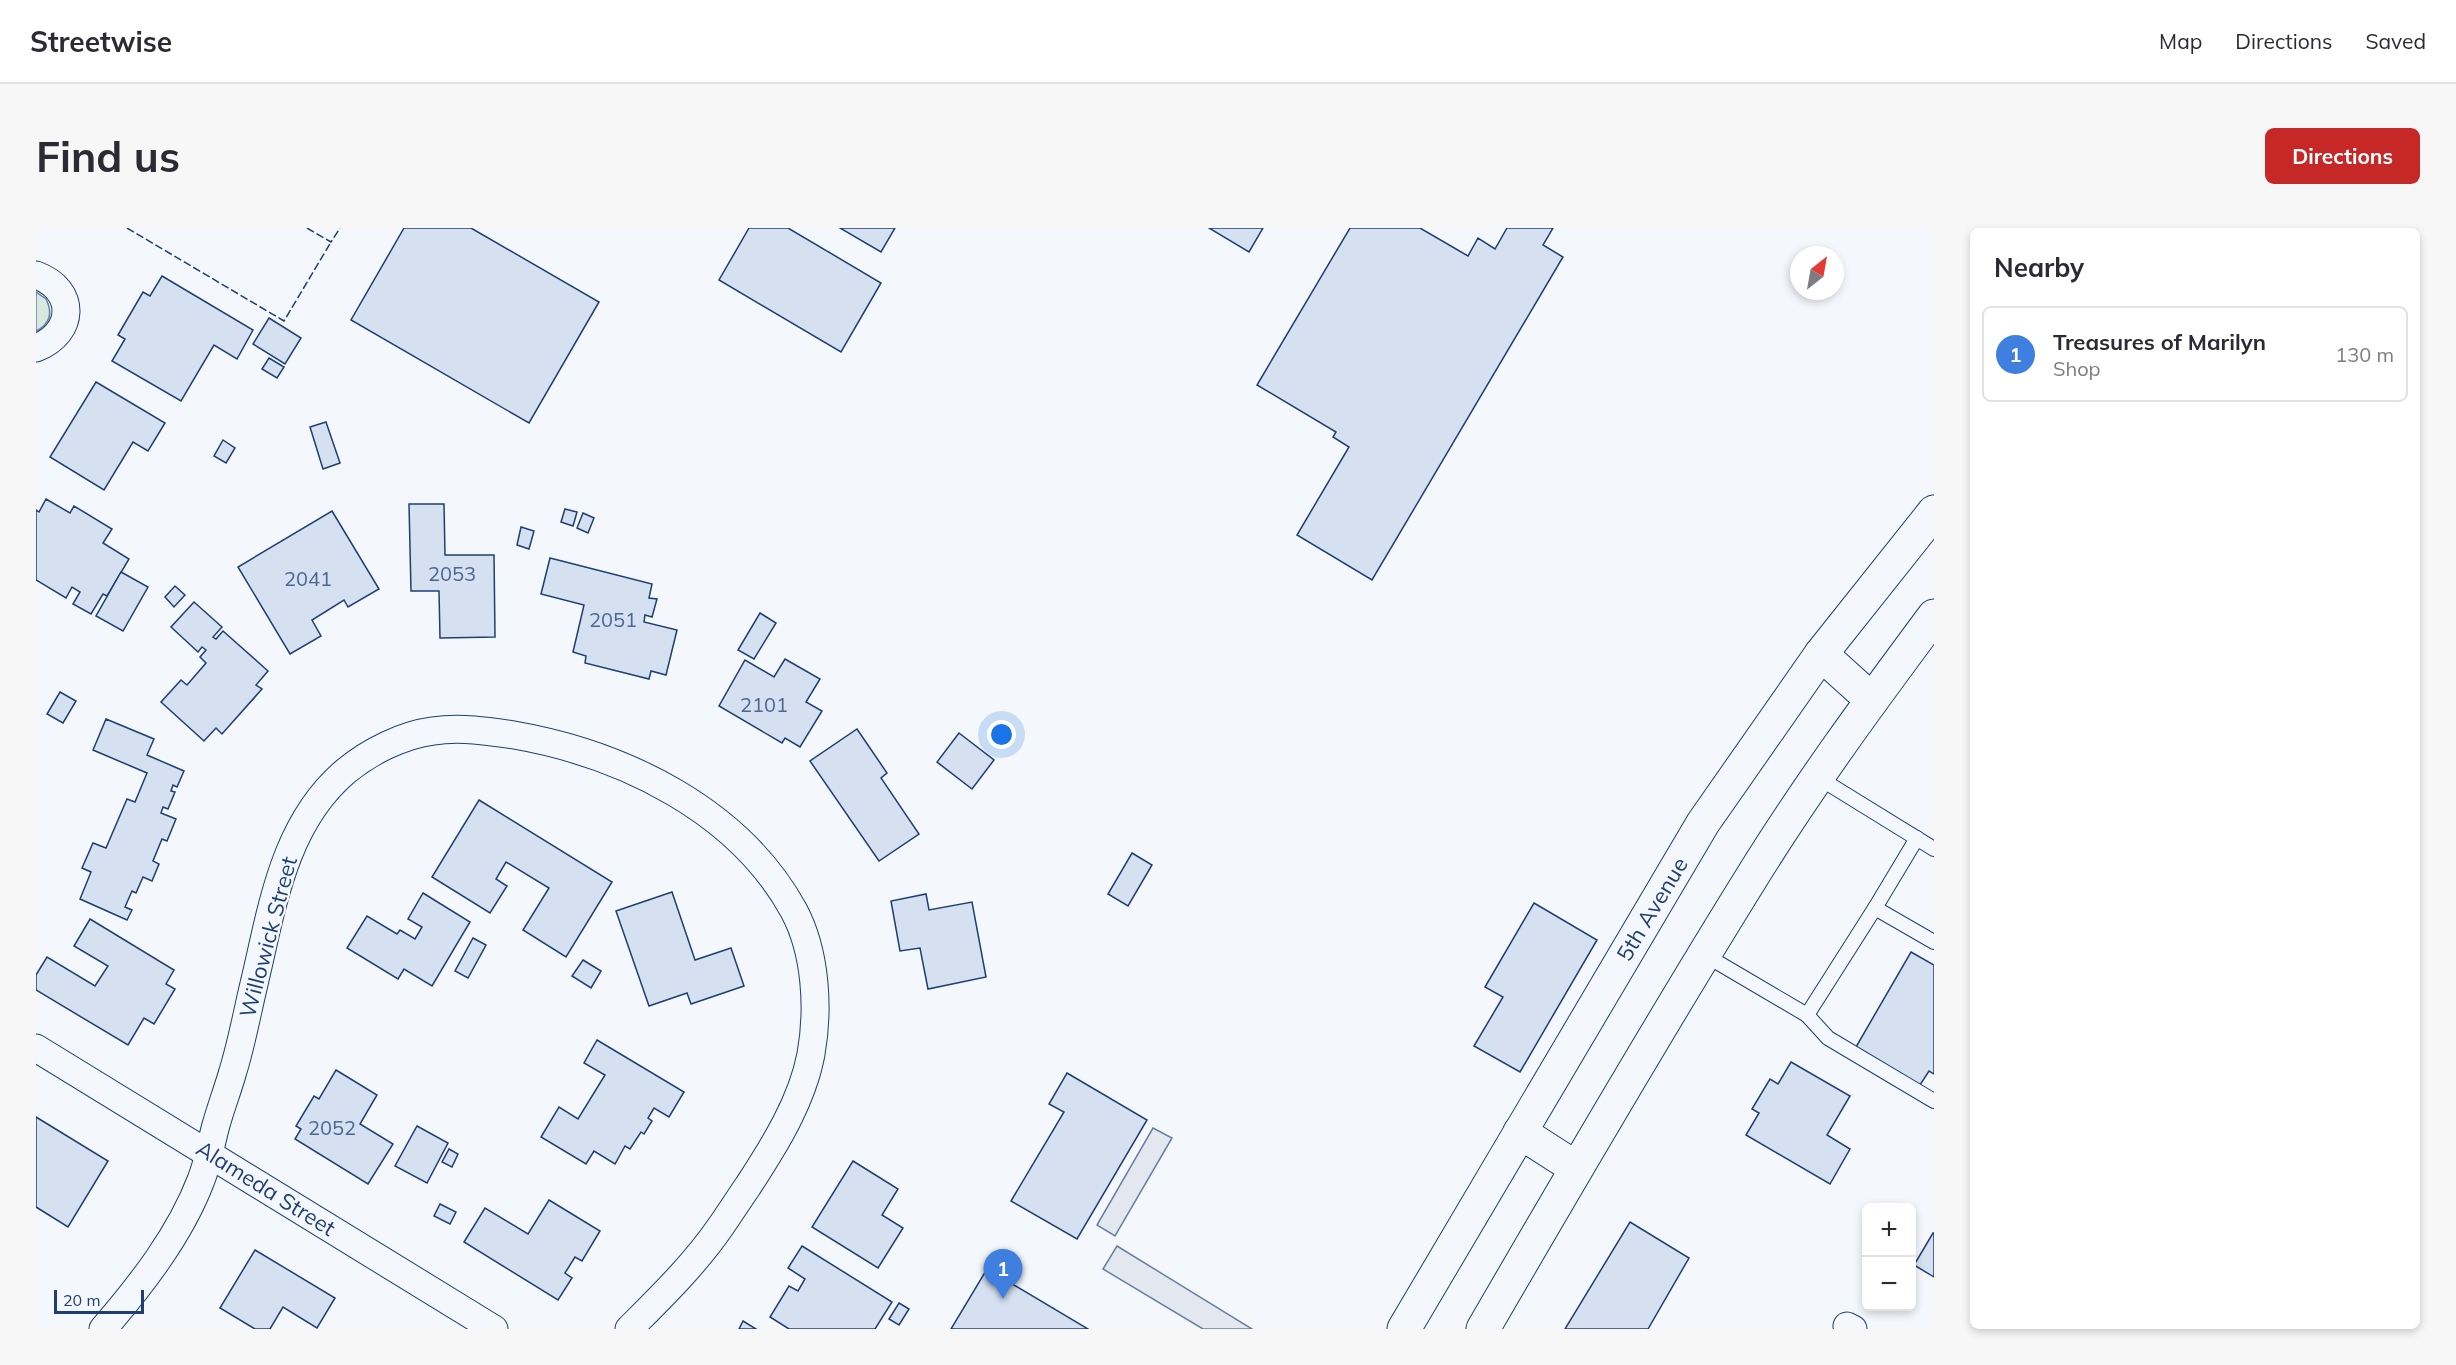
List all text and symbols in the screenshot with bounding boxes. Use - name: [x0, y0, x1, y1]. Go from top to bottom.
- text: Streetwise: [30, 24, 172, 59]
- text: Map: [2159, 28, 2202, 54]
- text: Directions: [2235, 28, 2332, 54]
- text: Saved: [2365, 28, 2426, 54]
- button: Directions: [2265, 128, 2420, 184]
- text: Find us: [36, 130, 180, 183]
- north arrow: [1790, 246, 1844, 300]
- text: Nearby: [1994, 251, 2084, 284]
- text: Treasures of Marilyn: [2053, 328, 2266, 356]
- text: 1: [2010, 342, 2022, 367]
- text: 130 m: [2335, 342, 2394, 367]
- text: Shop: [2053, 356, 2101, 381]
- house number: 2053: [428, 561, 476, 586]
- house number: 2041: [284, 566, 332, 591]
- house number: 2051: [589, 607, 637, 632]
- house number: 2101: [740, 692, 788, 717]
- your location: [987, 720, 1016, 749]
- street label: 5th Avenue: [1610, 852, 1694, 966]
- street label: Willowick Street: [233, 853, 303, 1021]
- house number: 2052: [308, 1115, 356, 1140]
- street label: Alameda Street: [191, 1134, 341, 1242]
- map controls: [1862, 1203, 1916, 1311]
- button: +: [1862, 1203, 1916, 1257]
- pin: 1: [984, 1250, 1022, 1299]
- button: −: [1862, 1257, 1916, 1311]
- scale bar: [54, 1287, 144, 1314]
- text: 20 m: [63, 1290, 100, 1310]

